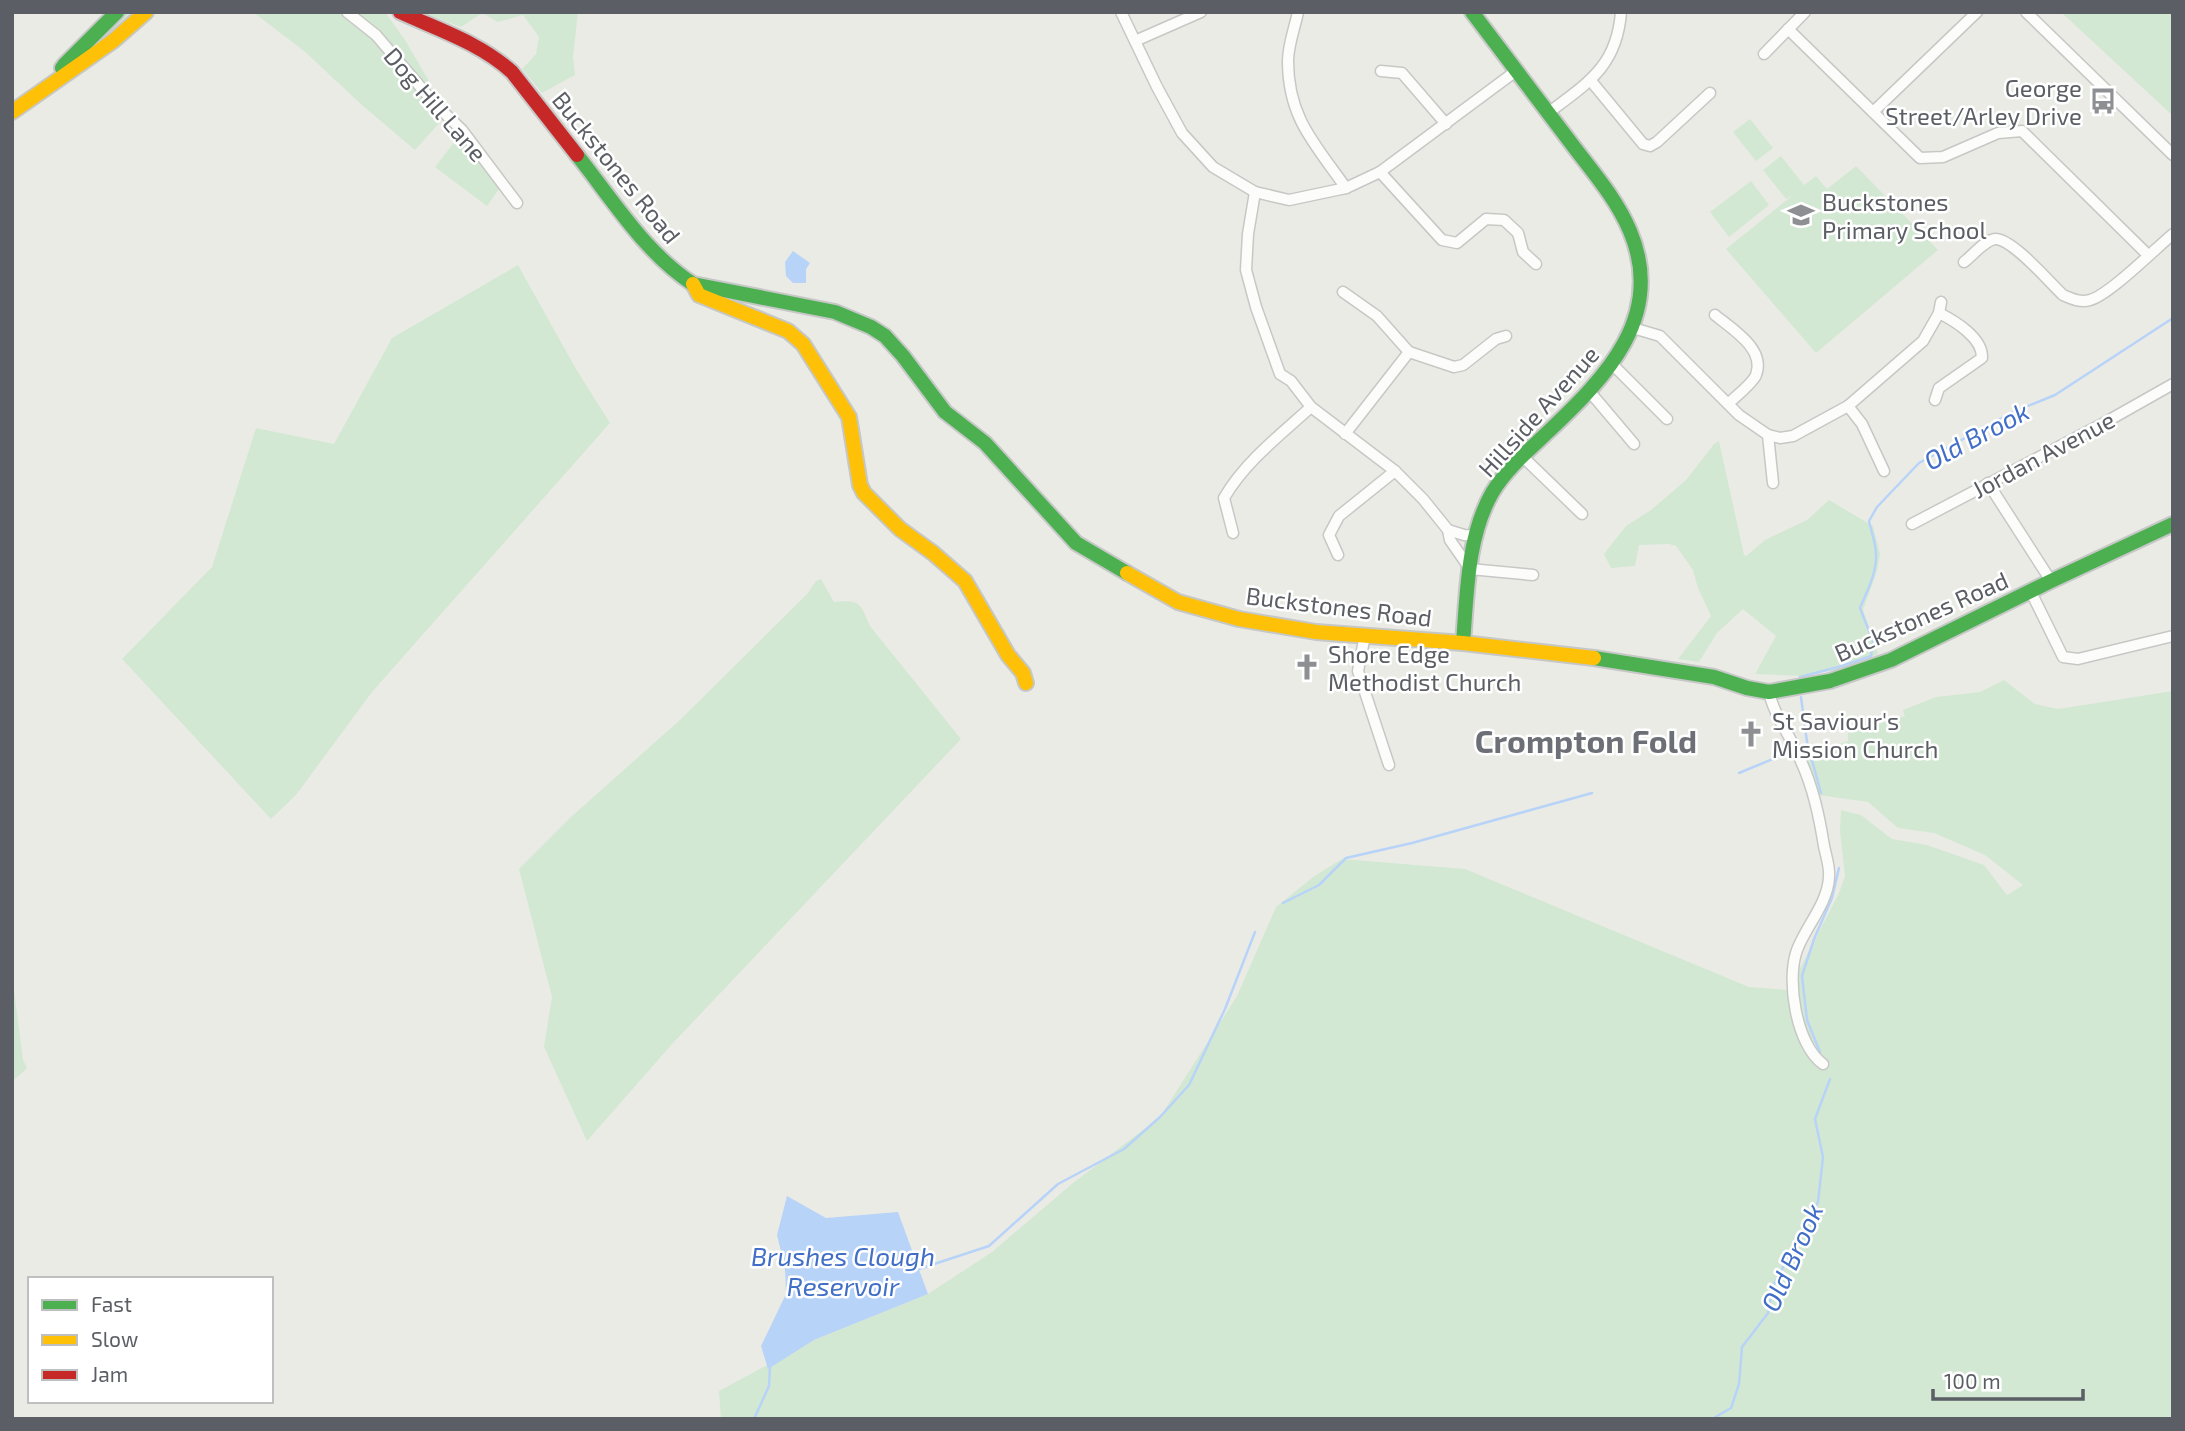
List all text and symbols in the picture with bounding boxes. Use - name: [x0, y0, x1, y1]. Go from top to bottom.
- street label: Dog Hill Lane: [379, 41, 493, 167]
- place label: George Street/Arley Drive: [1885, 73, 2082, 130]
- street label: Buckstones Road: [547, 85, 687, 249]
- bus stop icon: George Street/Arley Drive: [2088, 86, 2118, 116]
- place label: Buckstones Primary School: [1822, 187, 1987, 244]
- school or university icon: Buckstones Primary School: [1786, 200, 1816, 230]
- street label: Hillside Avenue: [1472, 340, 1604, 482]
- water label: Old Brook: [1918, 394, 2034, 476]
- street label: Jordan Avenue: [1967, 404, 2119, 504]
- street label: Buckstones Road: [1830, 565, 2012, 667]
- street label: Buckstones Road: [1244, 580, 1434, 632]
- place label: Shore Edge Methodist Church: [1328, 639, 1521, 696]
- church icon: Shore Edge Methodist Church: [1292, 652, 1322, 682]
- place label: St Saviour's Mission Church: [1772, 706, 1939, 763]
- church icon: St Saviour's Mission Church: [1736, 719, 1766, 749]
- district label: Crompton Fold: [1475, 721, 1697, 759]
- water label: Old Brook: [1754, 1198, 1828, 1316]
- water label: Brushes Clough Reservoir: [751, 1240, 935, 1301]
- legend: [28, 1277, 273, 1403]
- text: Fast: [91, 1291, 132, 1316]
- text: Slow: [91, 1326, 138, 1351]
- scale bar: [1933, 1358, 2084, 1402]
- text: Jam: [91, 1361, 128, 1386]
- text: 100 m: [1944, 1368, 2001, 1393]

